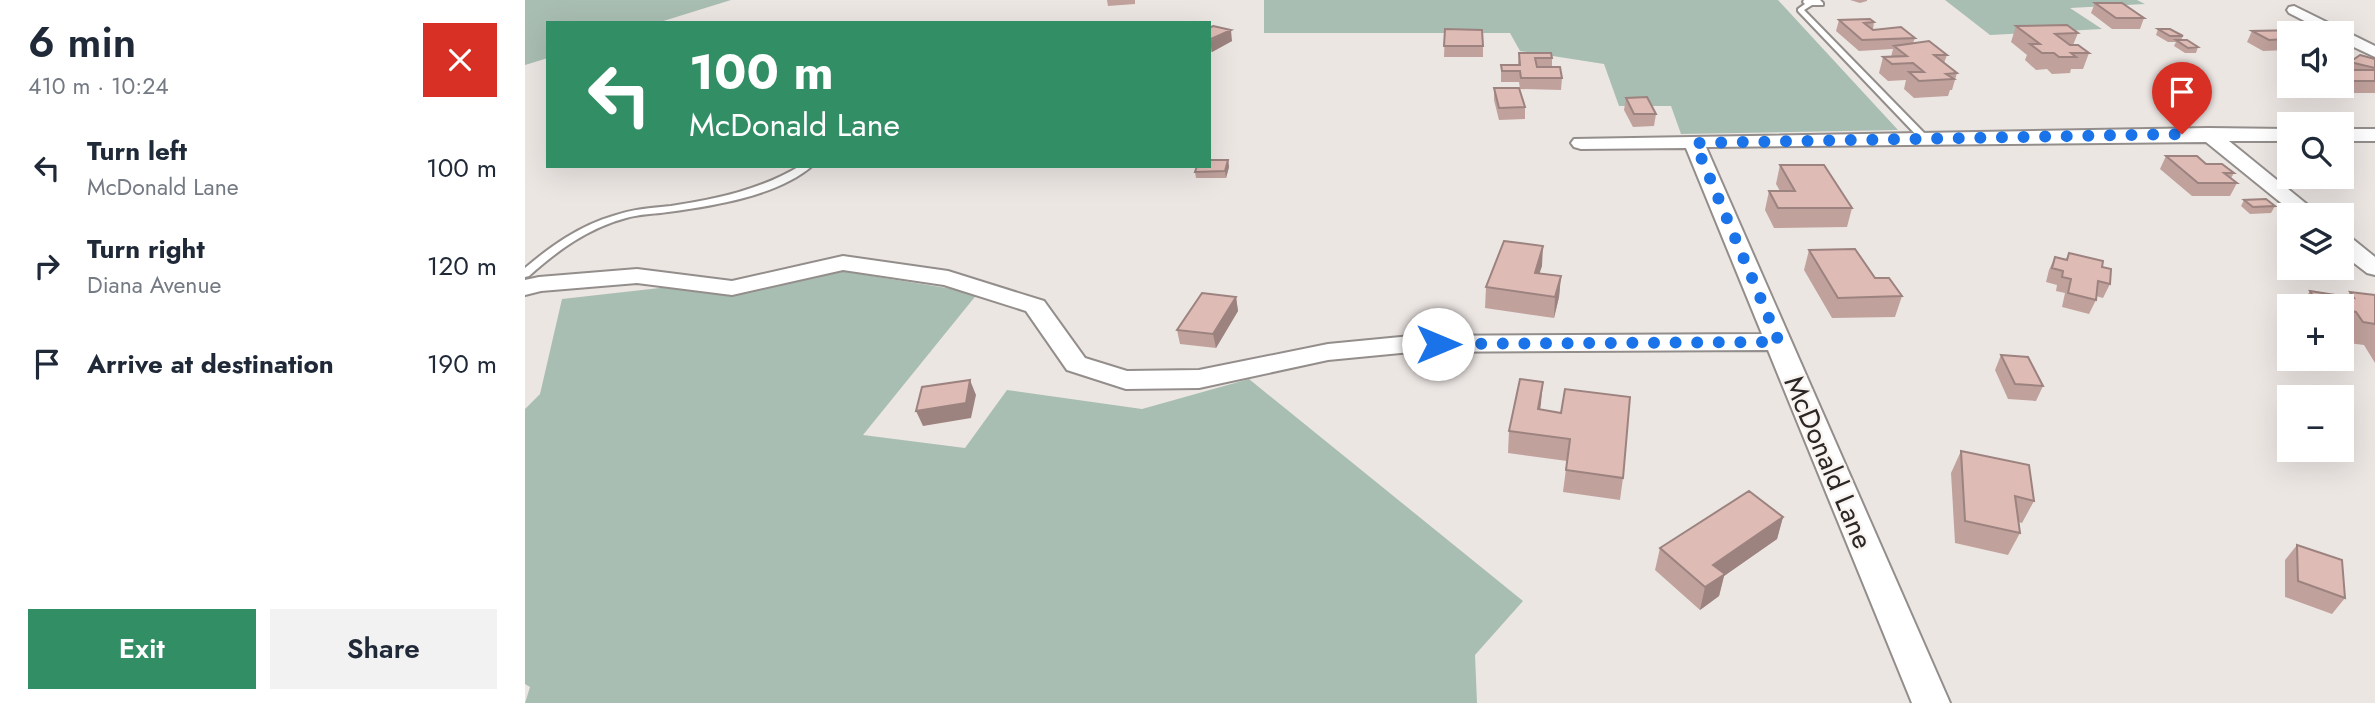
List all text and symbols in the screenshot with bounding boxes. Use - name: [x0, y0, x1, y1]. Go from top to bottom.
- text: 6 min: [28, 12, 136, 73]
- map controls: [2277, 21, 2354, 462]
- button: sound: [2277, 21, 2354, 98]
- button: close: [423, 23, 497, 97]
- text: 100 m: [689, 37, 834, 107]
- icon: left: [574, 49, 665, 140]
- pin: [2152, 62, 2212, 134]
- text: 410 m · 10:24: [28, 69, 169, 103]
- icon: arrive: [2163, 73, 2201, 111]
- text: McDonald Lane: [689, 102, 900, 148]
- button: search: [2277, 112, 2354, 189]
- text: Turn left: [87, 132, 187, 170]
- icon: left: [28, 149, 66, 187]
- text: 100 m: [426, 149, 497, 187]
- text: McDonald Lane: [87, 170, 239, 204]
- button: layers: [2277, 203, 2354, 280]
- text: Turn right: [87, 230, 205, 268]
- icon: right: [28, 247, 66, 285]
- text: 120 m: [427, 247, 497, 285]
- text: Diana Avenue: [87, 268, 221, 302]
- button: +: [2277, 294, 2354, 371]
- position arrow: [1401, 307, 1475, 381]
- icon: arrive: [28, 345, 66, 383]
- text: Arrive at destination: [87, 345, 334, 383]
- text: 190 m: [427, 345, 497, 383]
- street label: McDonald Lane: [1774, 369, 1883, 555]
- button: −: [2277, 385, 2354, 462]
- button: Exit: [28, 609, 256, 689]
- button: Share: [270, 609, 497, 689]

